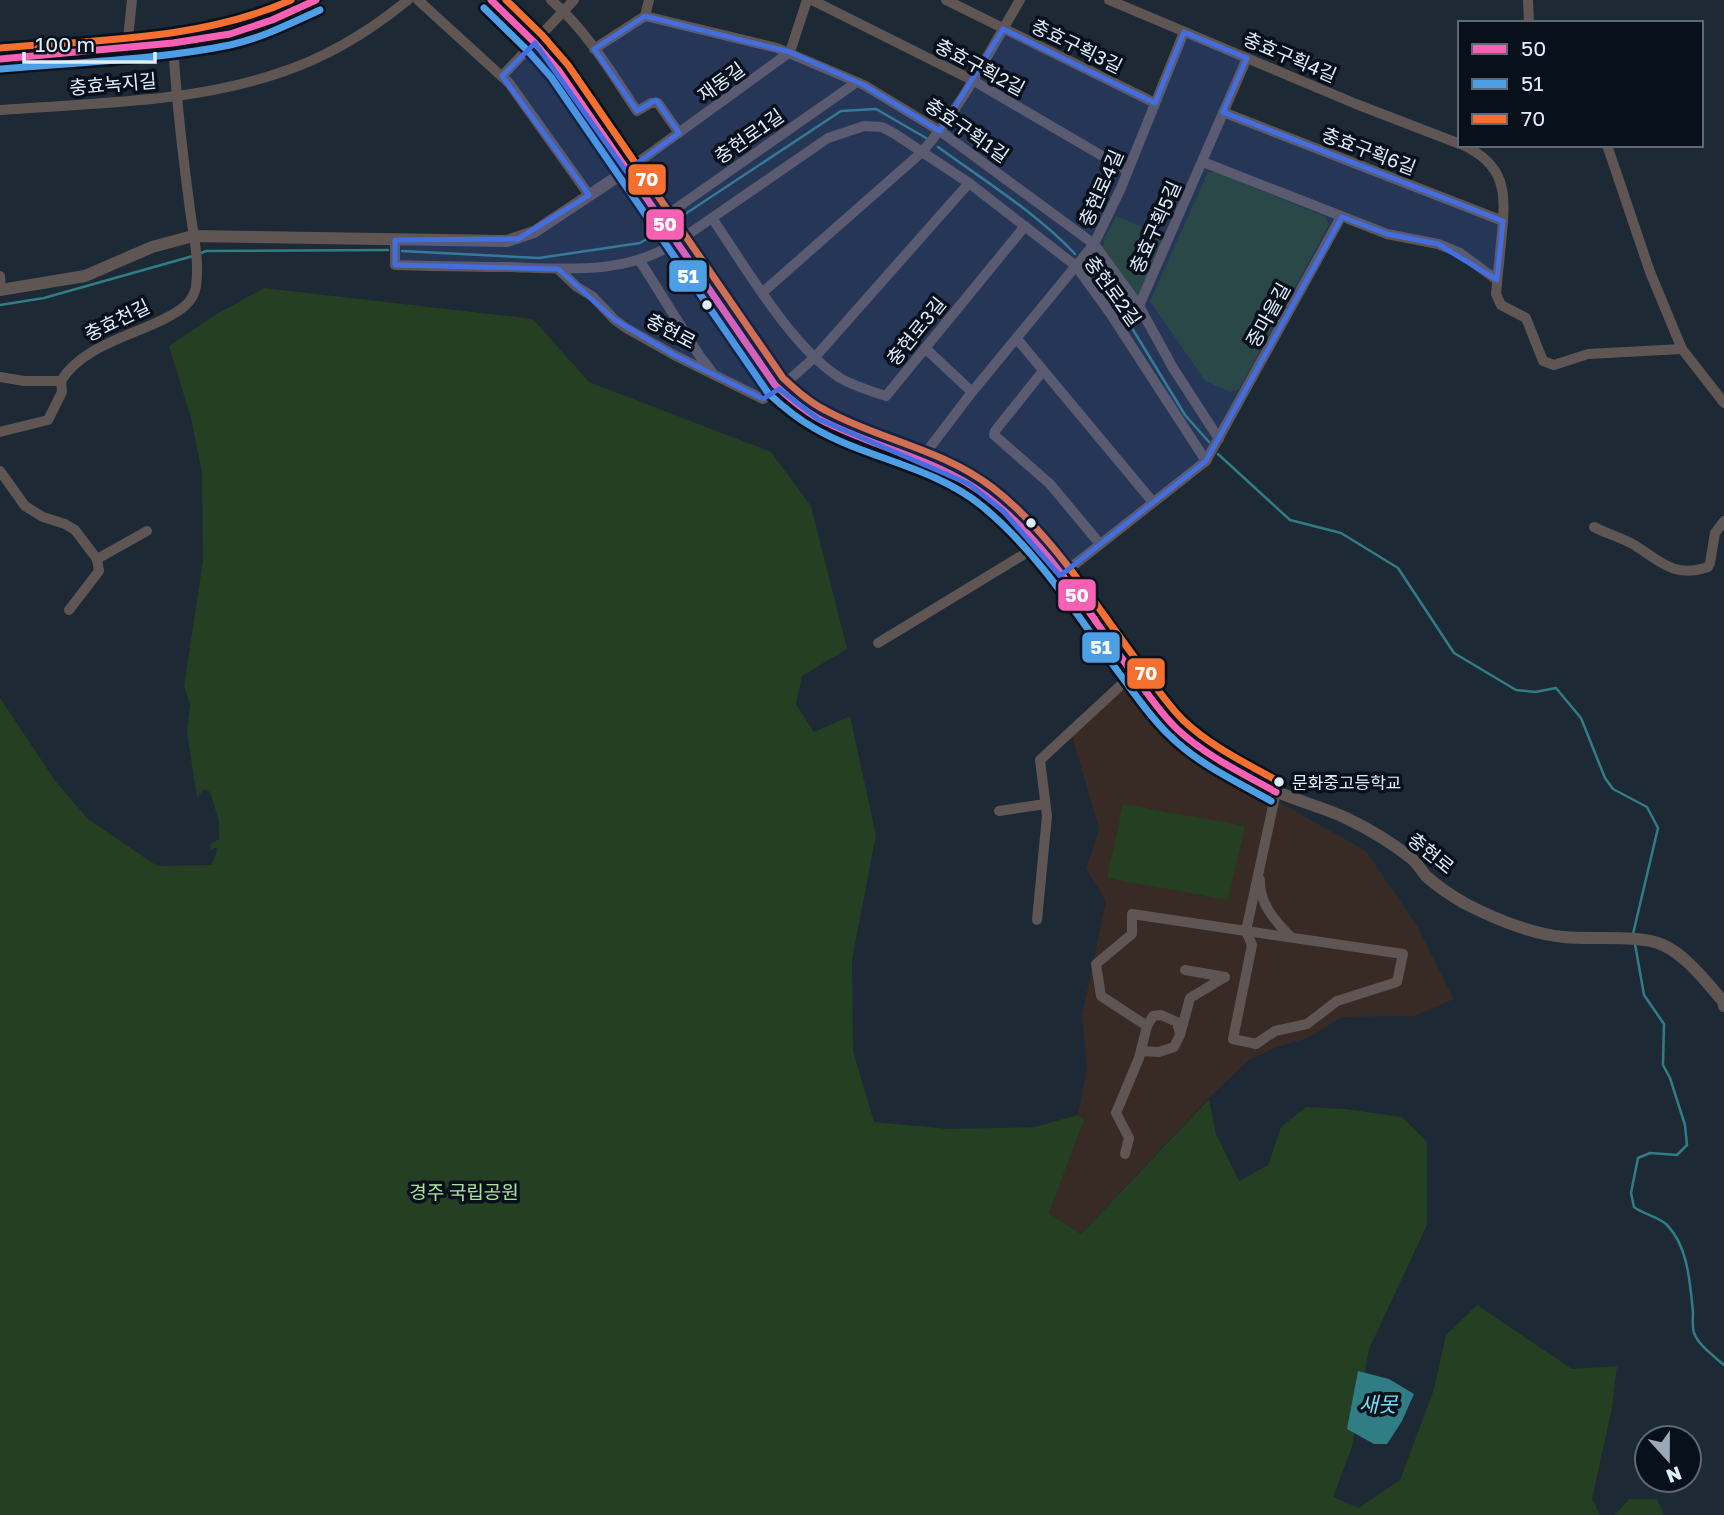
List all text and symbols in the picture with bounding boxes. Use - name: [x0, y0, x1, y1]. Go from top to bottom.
- street label: 충효구획3길: [1028, 14, 1127, 77]
- scale bar: [24, 21, 156, 65]
- legend: [1458, 21, 1703, 147]
- street label: 충효구획4길: [1240, 27, 1340, 86]
- text: 100 m: [35, 31, 95, 57]
- street label: 충효구획2길: [931, 33, 1029, 100]
- text: 50: [1521, 35, 1546, 61]
- street label: 재동길: [693, 57, 749, 106]
- street label: 충효녹지길: [68, 68, 157, 99]
- text: 51: [1521, 70, 1543, 96]
- street label: 충효구획1길: [921, 92, 1013, 167]
- street label: 충현로1길: [710, 103, 788, 168]
- text: 70: [1521, 105, 1545, 131]
- street label: 충효구획6길: [1319, 122, 1419, 179]
- street label: 충현로4길: [1073, 146, 1128, 230]
- line badge: 70: [627, 163, 667, 196]
- text: 70: [636, 167, 658, 190]
- street label: 충효구획5길: [1124, 177, 1185, 276]
- line badge: 50: [645, 208, 685, 241]
- text: 50: [653, 212, 677, 235]
- street label: 충현로2길: [1080, 251, 1146, 330]
- line badge: 51: [668, 259, 708, 293]
- text: 51: [677, 264, 699, 287]
- street label: 중마을길: [1241, 279, 1295, 351]
- street label: 충현로3길: [881, 292, 950, 369]
- street label: 충효천길: [80, 294, 153, 345]
- unlabelled marker: [700, 298, 714, 312]
- street label: 충현로: [643, 308, 700, 353]
- unlabelled marker: [1024, 516, 1038, 530]
- line badge: 50: [1057, 578, 1097, 612]
- text: 50: [1065, 583, 1089, 606]
- line badge: 51: [1081, 631, 1121, 664]
- text: 51: [1090, 635, 1112, 658]
- line badge: 70: [1126, 657, 1166, 690]
- text: 70: [1135, 661, 1157, 684]
- place label: 문화중고등학교: [1292, 772, 1401, 793]
- marker: 문화중고등학교: [1272, 775, 1286, 789]
- street label: 충현로: [1404, 827, 1459, 878]
- park label: 경주 국립공원: [409, 1180, 519, 1203]
- water label: 새못: [1359, 1391, 1399, 1417]
- north arrow: [1633, 1424, 1703, 1494]
- text: N: [1663, 1462, 1685, 1489]

